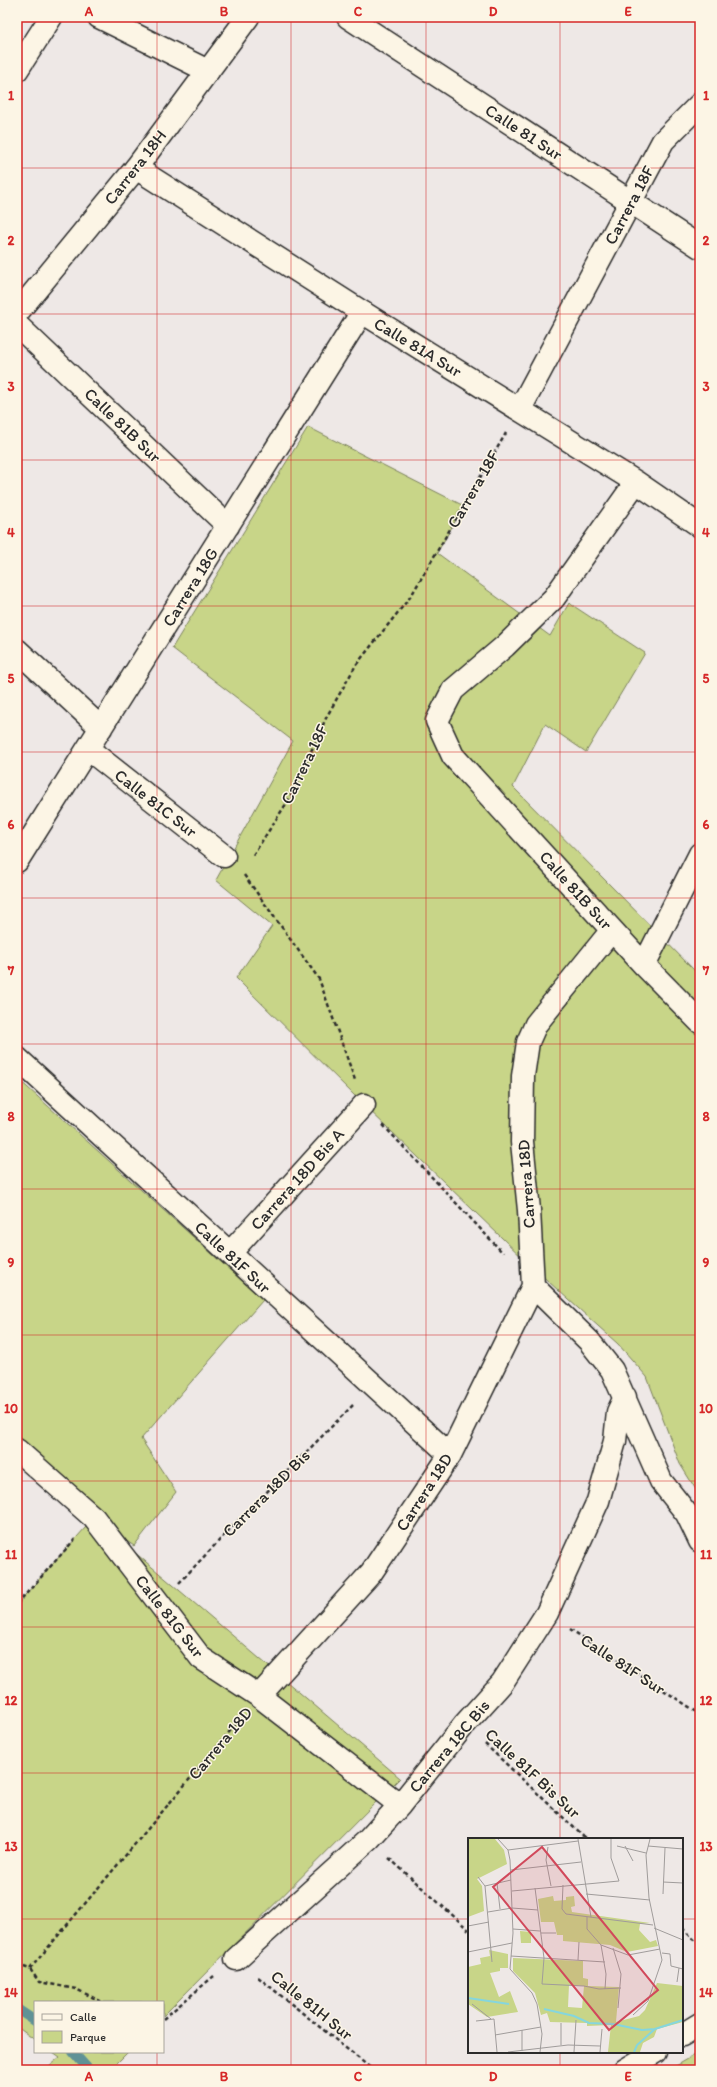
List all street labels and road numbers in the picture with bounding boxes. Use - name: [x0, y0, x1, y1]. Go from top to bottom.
- street label: Calle 81 Sur: [482, 100, 567, 165]
- street label: Carrera 18H: [100, 126, 170, 208]
- street label: Carrera 18F: [600, 162, 658, 248]
- street label: Calle 81A Sur: [370, 313, 466, 381]
- street label: Calle 81B Sur: [80, 383, 166, 467]
- street label: Carrera 18F: [443, 446, 503, 531]
- street label: Carrera 18G: [158, 544, 222, 630]
- street label: Carrera 18F: [276, 721, 332, 807]
- street label: Calle 81C Sur: [111, 765, 201, 841]
- street label: Calle 81B Sur: [535, 847, 617, 934]
- street label: Carrera 18D Bis A: [246, 1124, 348, 1234]
- street label: Carrera 18D: [513, 1139, 539, 1229]
- street label: Calle 81F Sur: [191, 1217, 275, 1297]
- street label: Carrera 18D Bis: [218, 1445, 314, 1541]
- street label: Carrera 18D: [391, 1449, 457, 1535]
- street label: Calle 81G Sur: [131, 1571, 209, 1662]
- street label: Calle 81F Sur: [577, 1629, 669, 1699]
- street label: Carrera 18C Bis: [404, 1696, 494, 1796]
- street label: Carrera 18D: [184, 1703, 256, 1783]
- street label: Calle 81F Bis Sur: [481, 1724, 585, 1823]
- street label: Calle 81H Sur: [267, 1966, 357, 2044]

